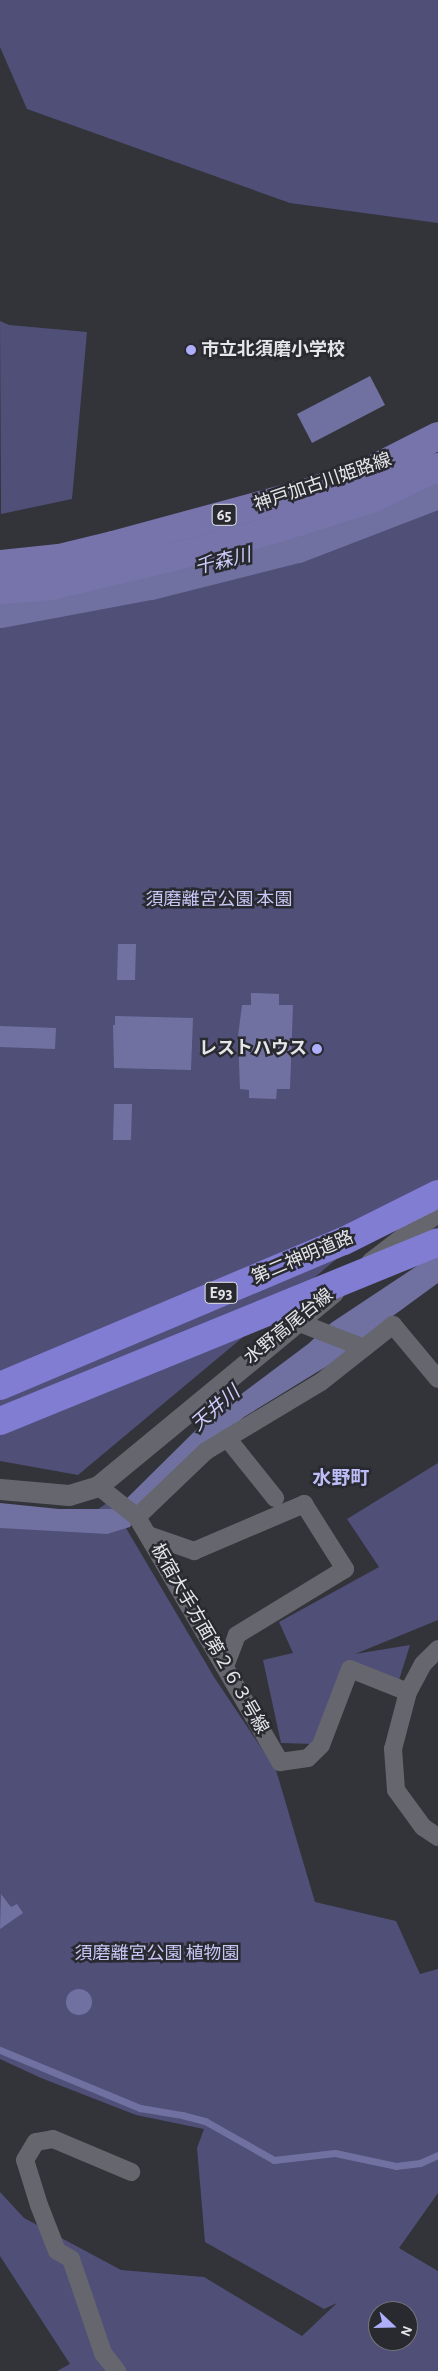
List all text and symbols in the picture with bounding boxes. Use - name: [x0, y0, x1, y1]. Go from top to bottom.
- place label: 市立北須磨小学校: [201, 339, 345, 361]
- marker: 市立北須磨小学校: [185, 344, 197, 356]
- street label: 神戸加古川姫路線: [251, 449, 395, 517]
- road number: 65: [212, 502, 236, 528]
- water label: 千森川: [193, 544, 253, 580]
- park label: 須磨離宮公園 本園: [146, 889, 292, 911]
- place label: レストハウス: [199, 1038, 307, 1060]
- marker: レストハウス: [311, 1043, 323, 1055]
- street label: 第二神明道路: [249, 1227, 357, 1289]
- road number: E93: [204, 1280, 238, 1306]
- street label: 水野高尾台線: [240, 1285, 338, 1369]
- water label: 天井川: [187, 1382, 245, 1436]
- district label: 水野町: [313, 1468, 369, 1490]
- street label: 板宿大手方面第２６３号線: [146, 1540, 272, 1738]
- park label: 須磨離宮公園 植物園: [75, 1943, 239, 1965]
- north arrow: [368, 2301, 418, 2351]
- text: N: [398, 2324, 414, 2338]

